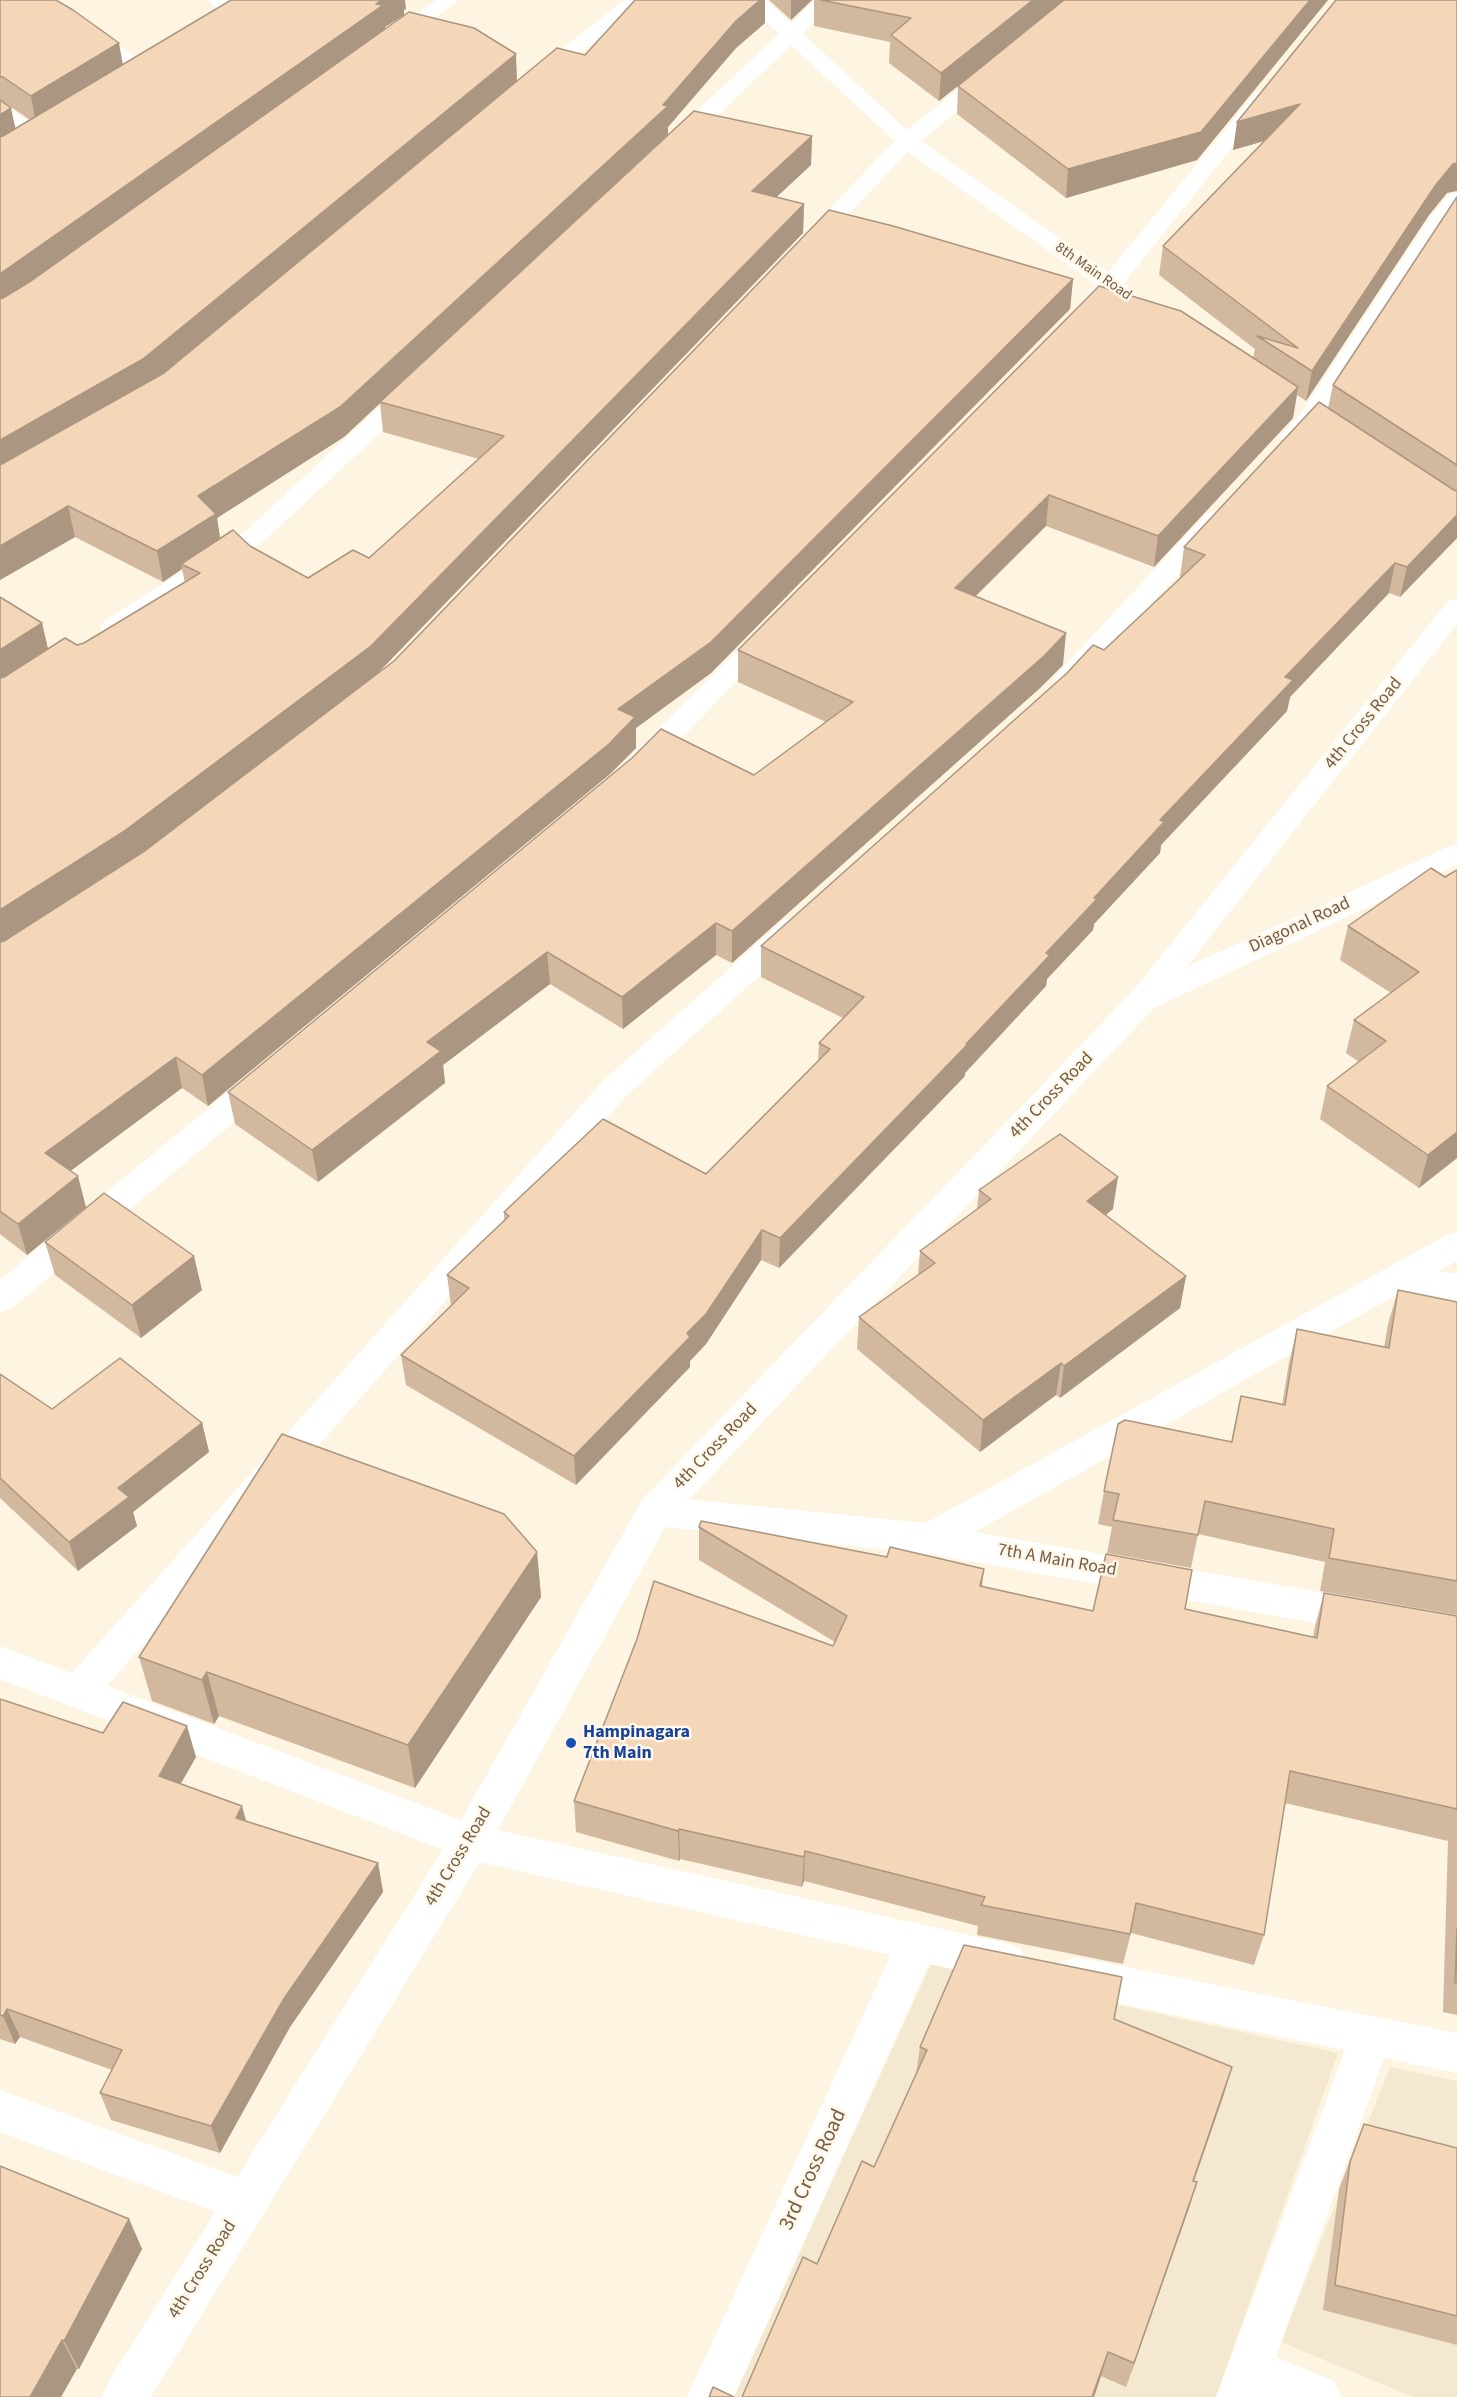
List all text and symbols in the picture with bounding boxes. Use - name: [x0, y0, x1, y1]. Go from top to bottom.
- street label: 8th Main Road: [1051, 239, 1135, 305]
- street label: 4th Cross Road: [1320, 674, 1408, 774]
- street label: Diagonal Road: [1246, 893, 1354, 959]
- street label: 4th Cross Road: [1005, 1048, 1099, 1144]
- street label: 4th Cross Road: [669, 1399, 763, 1495]
- street label: 7th A Main Road: [996, 1540, 1118, 1582]
- place label: Hampinagara 7th Main: [583, 1722, 690, 1764]
- marker: Hampinagara 7th Main: [564, 1736, 578, 1750]
- street label: 4th Cross Road: [421, 1804, 497, 1910]
- street label: 3rd Cross Road: [775, 2105, 853, 2235]
- street label: 4th Cross Road: [164, 2217, 242, 2323]

